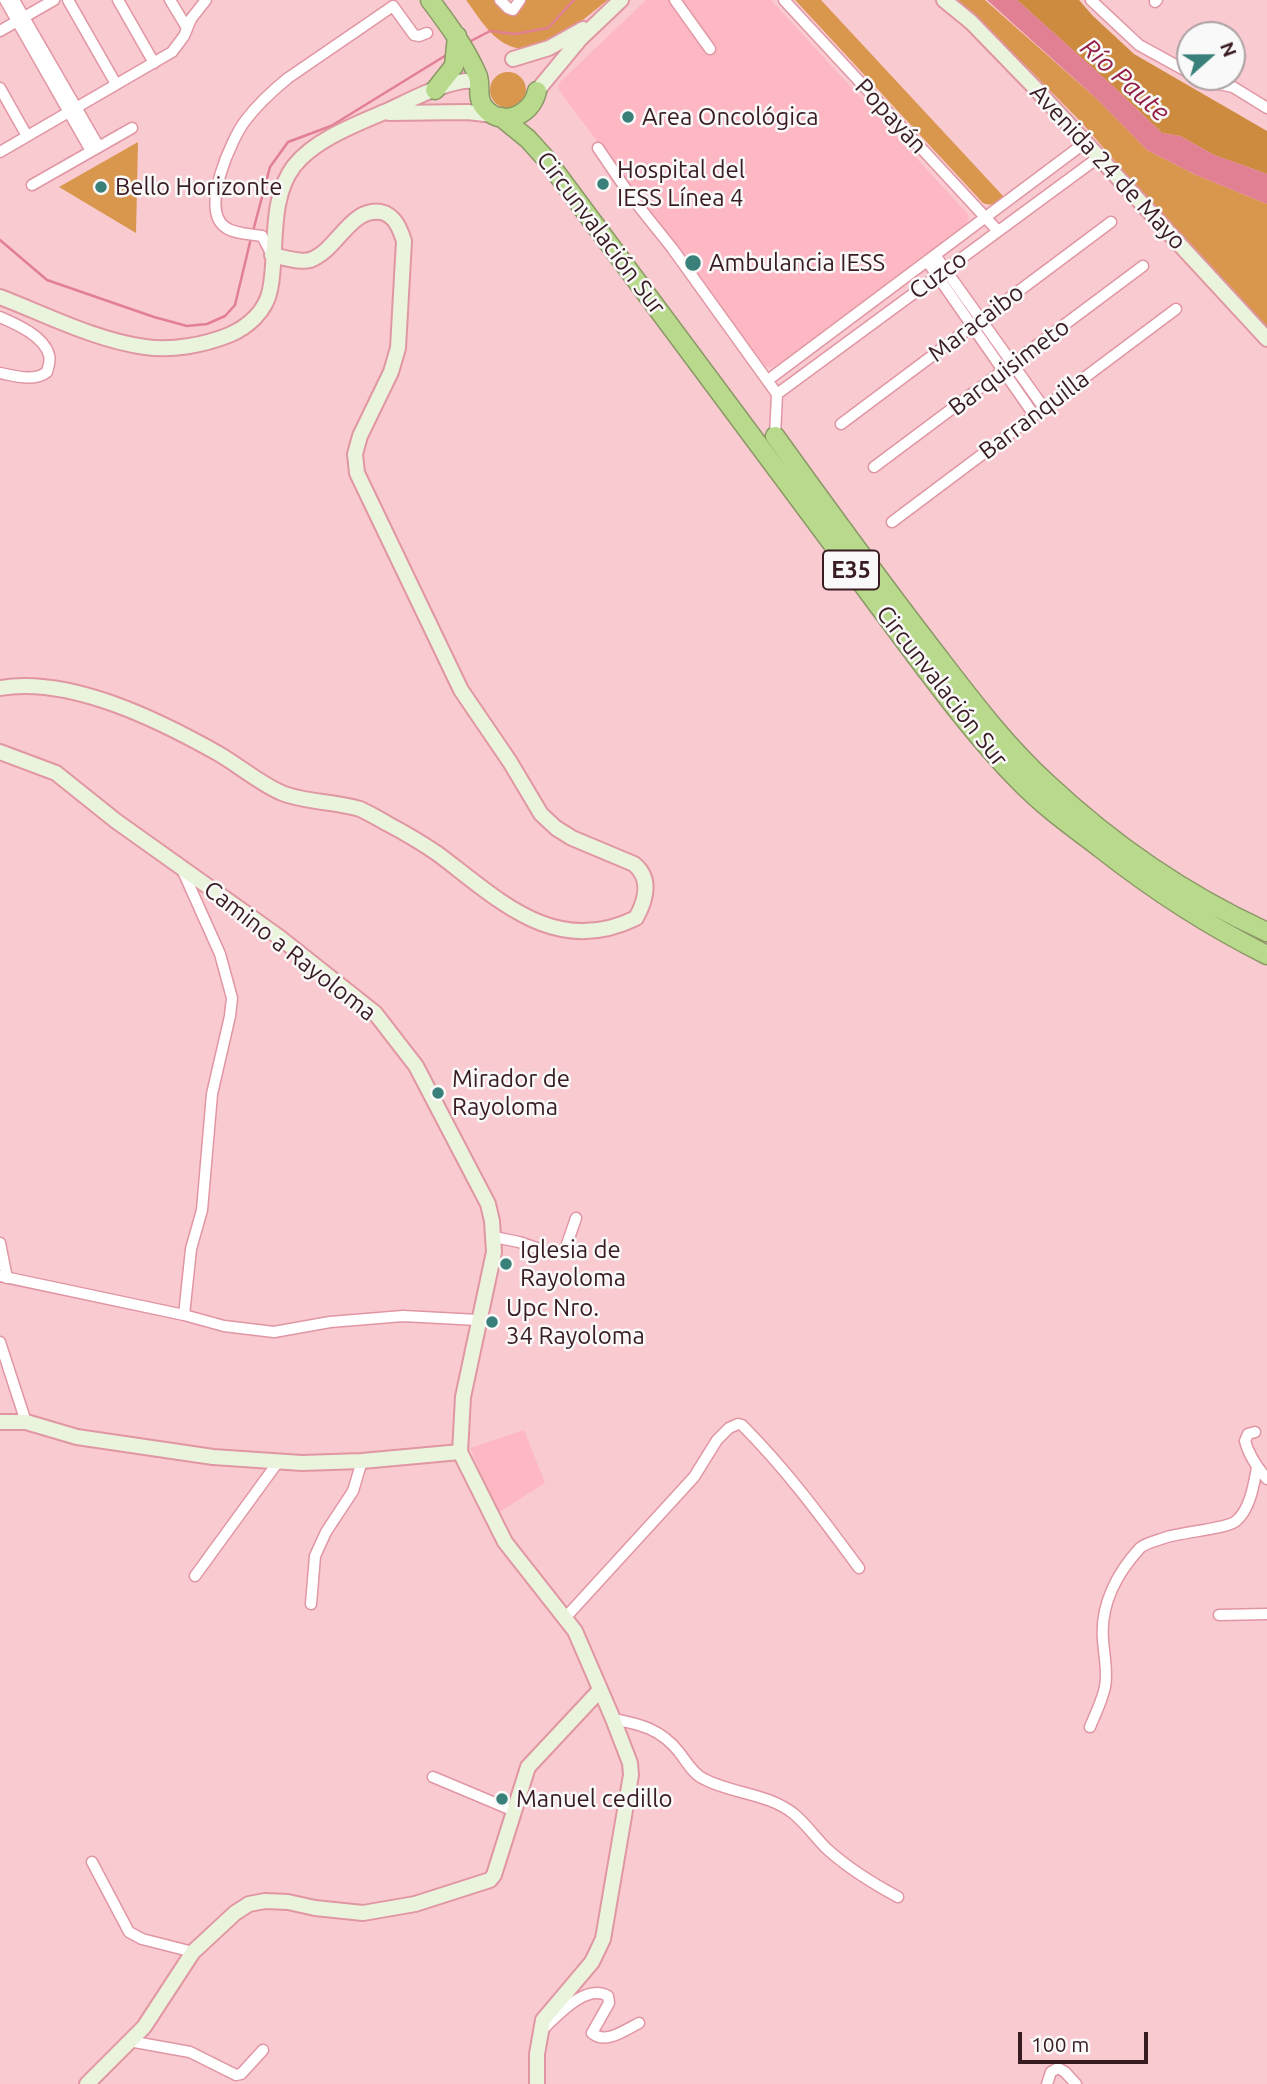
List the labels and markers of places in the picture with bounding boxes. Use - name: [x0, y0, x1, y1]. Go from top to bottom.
- place label: Area Oncológica: [642, 103, 819, 131]
- marker: Area Oncológica: [620, 109, 636, 125]
- place label: Hospital del IESS Línea 4: [617, 156, 745, 212]
- place label: Bello Horizonte: [115, 173, 282, 201]
- marker: Hospital del IESS Línea 4: [595, 176, 611, 192]
- marker: Bello Horizonte: [93, 179, 109, 195]
- place label: Ambulancia IESS: [709, 249, 885, 277]
- marker: Ambulancia IESS: [683, 253, 703, 273]
- place label: Mirador de Rayoloma: [452, 1065, 570, 1121]
- marker: Mirador de Rayoloma: [430, 1085, 446, 1101]
- place label: Iglesia de Rayoloma: [520, 1236, 626, 1292]
- marker: Iglesia de Rayoloma: [498, 1256, 514, 1272]
- place label: Upc Nro. 34 Rayoloma: [506, 1294, 645, 1350]
- marker: Upc Nro. 34 Rayoloma: [484, 1314, 500, 1330]
- place label: Manuel cedillo: [516, 1785, 672, 1813]
- marker: Manuel cedillo: [494, 1791, 510, 1807]

